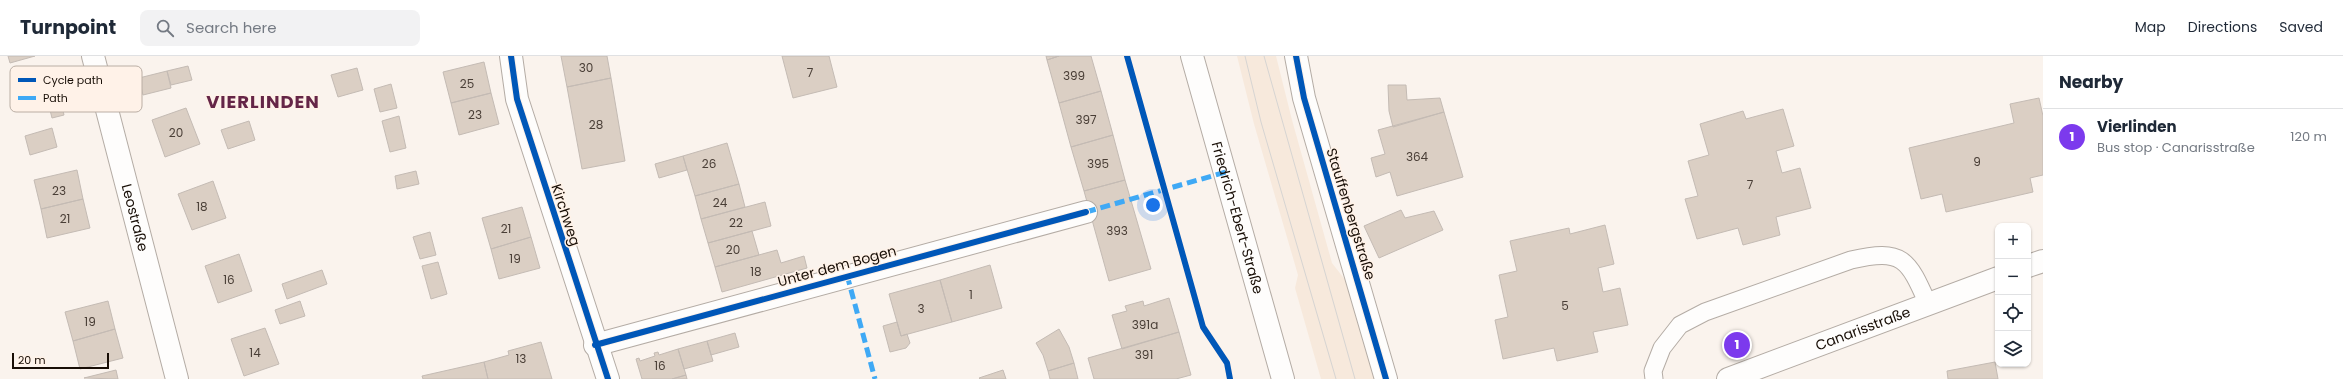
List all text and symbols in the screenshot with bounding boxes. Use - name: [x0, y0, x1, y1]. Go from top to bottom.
- search box: [140, 10, 420, 46]
- text: Turnpoint: [20, 14, 116, 41]
- icon: search: [154, 17, 176, 39]
- text: Search here: [186, 17, 276, 38]
- text: Map: [2135, 17, 2166, 37]
- text: Directions: [2188, 17, 2257, 37]
- text: Saved: [2279, 17, 2323, 37]
- house number: 30: [579, 59, 593, 76]
- house number: 7: [807, 64, 814, 81]
- legend: [10, 66, 142, 112]
- house number: 399: [1063, 67, 1085, 84]
- text: Nearby: [2059, 70, 2123, 94]
- text: Cycle path: [43, 72, 103, 88]
- house number: 25: [460, 75, 474, 92]
- district label: VIERLINDEN: [206, 89, 320, 114]
- text: Path: [43, 90, 68, 106]
- house number: 23: [468, 106, 482, 123]
- house number: 397: [1075, 111, 1097, 128]
- house number: 28: [589, 116, 603, 133]
- text: Vierlinden: [2097, 116, 2177, 137]
- house number: 20: [169, 124, 183, 141]
- text: 1: [2070, 127, 2074, 146]
- text: 120 m: [2290, 127, 2327, 146]
- text: Bus stop · Canarisstraße: [2097, 138, 2255, 157]
- street label: Friedrich-Ebert-Straße: [1207, 139, 1269, 296]
- street label: Stauffenbergstraße: [1321, 146, 1381, 283]
- house number: 364: [1406, 148, 1429, 165]
- house number: 9: [1973, 153, 1981, 170]
- house number: 26: [702, 155, 716, 172]
- house number: 395: [1087, 155, 1109, 172]
- house number: 7: [1747, 176, 1754, 193]
- street label: Kirchweg: [547, 181, 585, 249]
- house number: 23: [52, 182, 66, 199]
- street label: Leostraße: [117, 182, 153, 254]
- house number: 24: [713, 194, 728, 211]
- your location: [1143, 195, 1163, 215]
- house number: 18: [196, 198, 208, 215]
- house number: 21: [60, 210, 70, 227]
- house number: 22: [729, 214, 743, 231]
- house number: 21: [501, 220, 511, 237]
- house number: 393: [1106, 222, 1128, 239]
- map controls: [1995, 223, 2031, 367]
- button: +: [1995, 223, 2031, 259]
- house number: 20: [726, 241, 740, 258]
- street label: Unter dem Bogen: [775, 241, 899, 291]
- house number: 19: [509, 250, 521, 267]
- button: −: [1995, 259, 2031, 295]
- house number: 18: [750, 263, 762, 280]
- house number: 16: [223, 271, 235, 288]
- house number: 1: [969, 286, 973, 303]
- button: locate: [1995, 295, 2031, 331]
- house number: 5: [1561, 297, 1569, 314]
- house number: 3: [917, 300, 925, 317]
- street label: Canarisstraße: [1813, 302, 1914, 355]
- house number: 19: [84, 313, 96, 330]
- house number: 391a: [1132, 316, 1158, 333]
- pin: 1: [1724, 330, 1750, 360]
- button: layers: [1995, 331, 2031, 367]
- house number: 14: [249, 344, 261, 361]
- house number: 391: [1135, 346, 1153, 363]
- house number: 13: [516, 350, 526, 367]
- scale bar: [12, 351, 109, 370]
- text: 20 m: [18, 352, 46, 368]
- house number: 16: [654, 357, 666, 374]

